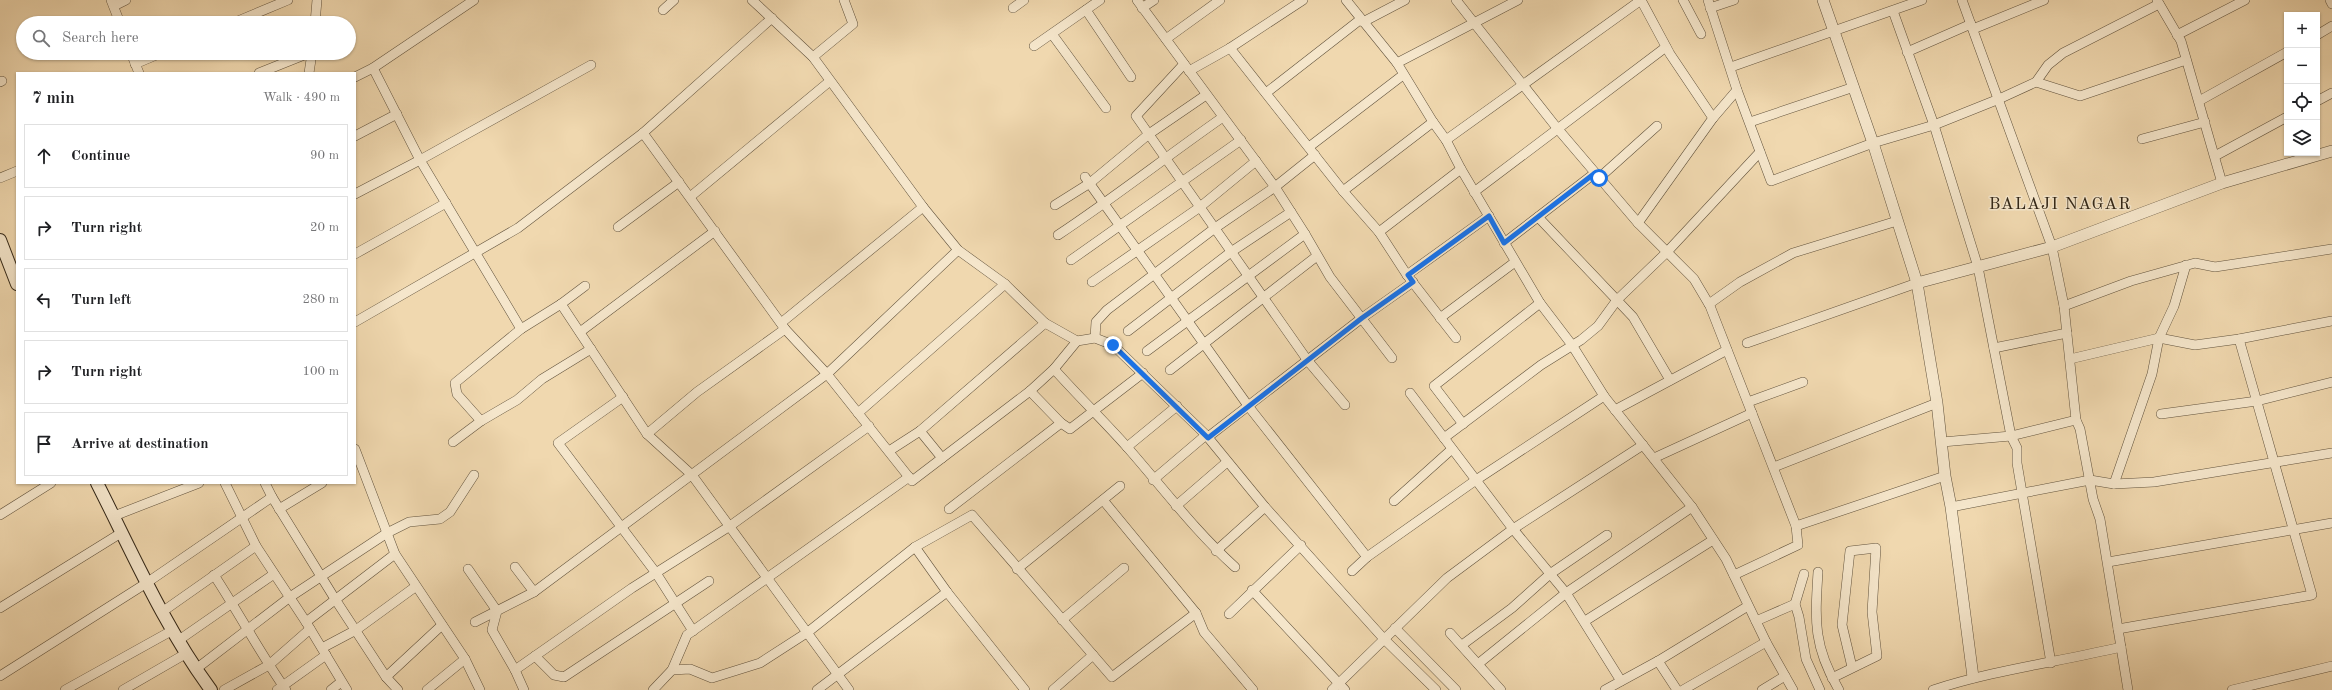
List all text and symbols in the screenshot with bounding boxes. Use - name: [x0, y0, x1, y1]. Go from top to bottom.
- map controls: [2284, 12, 2320, 156]
- button: +: [2284, 12, 2320, 48]
- search box: [16, 16, 356, 60]
- icon: search: [30, 27, 52, 49]
- text: Search here: [62, 31, 139, 46]
- button: −: [2284, 48, 2320, 84]
- button: locate: [2284, 84, 2320, 120]
- text: 7 min: [32, 90, 75, 107]
- text: Walk · 490 m: [263, 91, 340, 104]
- button: layers: [2284, 120, 2320, 156]
- icon: ahead: [33, 145, 55, 167]
- text: Continue: [71, 149, 130, 164]
- text: 90 m: [310, 149, 339, 162]
- route start: [1590, 169, 1608, 187]
- district label: BALAJI NAGAR: [1989, 196, 2131, 213]
- icon: right: [33, 217, 55, 239]
- text: Turn right: [71, 221, 142, 236]
- text: 20 m: [310, 221, 339, 234]
- icon: left: [33, 289, 55, 311]
- text: Turn left: [71, 293, 131, 308]
- text: 280 m: [302, 293, 339, 306]
- route end: [1104, 336, 1122, 354]
- icon: right: [33, 361, 55, 383]
- text: Turn right: [71, 365, 142, 380]
- text: 100 m: [302, 365, 339, 378]
- icon: arrive: [33, 433, 55, 455]
- text: Arrive at destination: [71, 437, 209, 452]

